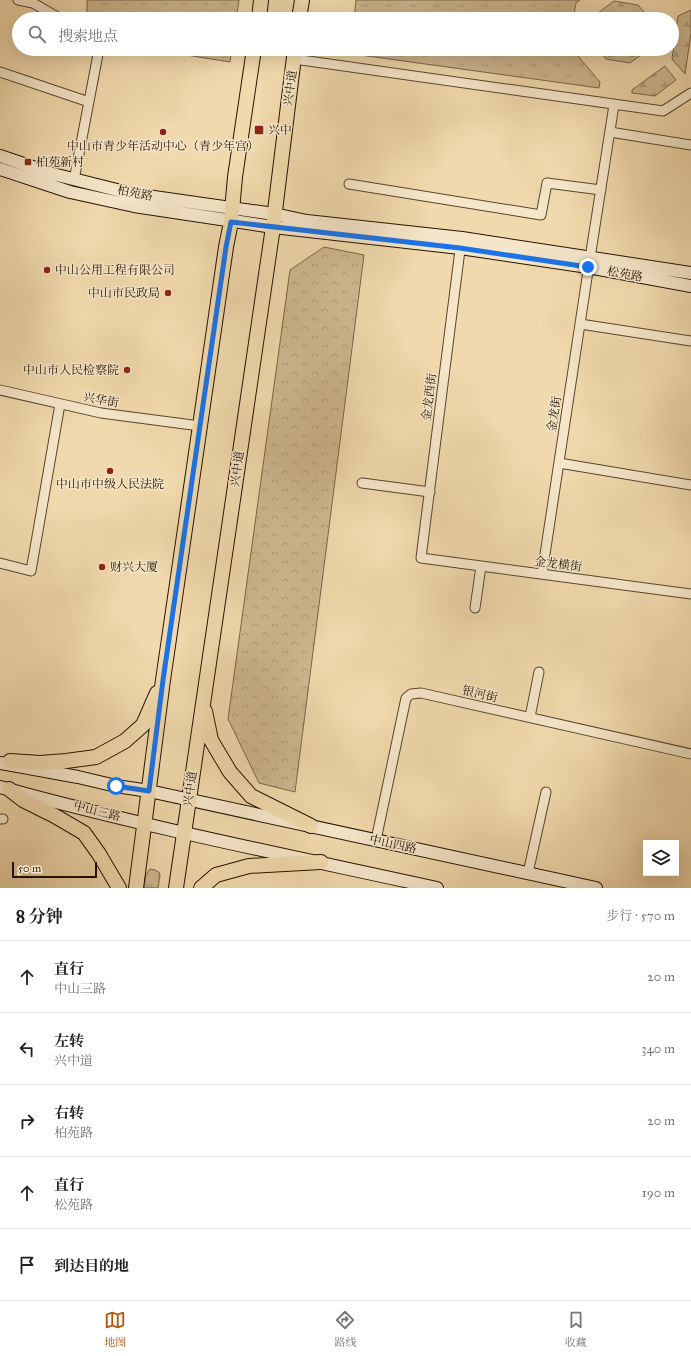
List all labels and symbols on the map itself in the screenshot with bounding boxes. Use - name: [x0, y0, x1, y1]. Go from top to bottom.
- street label: 兴中道: [281, 69, 299, 107]
- place label: 兴中: [268, 123, 292, 137]
- marker: 兴中: [253, 124, 265, 136]
- marker: 中山市青少年活动中心（青少年宫）: [158, 127, 168, 137]
- place label: 中山市青少年活动中心（青少年宫）: [67, 139, 259, 153]
- place label: 柏苑新村: [36, 155, 84, 169]
- marker: 柏苑新村: [23, 157, 33, 167]
- street label: 柏苑路: [116, 183, 154, 203]
- route end: [579, 258, 597, 276]
- place label: 中山公用工程有限公司: [55, 263, 175, 277]
- street label: 松苑路: [606, 264, 644, 284]
- marker: 中山公用工程有限公司: [42, 265, 52, 275]
- place label: 中山市民政局: [88, 286, 160, 300]
- marker: 中山市民政局: [163, 288, 173, 298]
- place label: 中山市人民检察院: [23, 363, 119, 377]
- marker: 中山市人民检察院: [122, 365, 132, 375]
- street label: 金龙西街: [419, 371, 439, 422]
- street label: 兴华街: [82, 390, 121, 410]
- street label: 金龙街: [544, 394, 564, 433]
- street label: 兴中道: [228, 450, 246, 488]
- marker: 中山市中级人民法院: [105, 466, 115, 476]
- place label: 中山市中级人民法院: [56, 477, 164, 491]
- street label: 金龙横街: [533, 554, 584, 574]
- place label: 财兴大厦: [110, 560, 158, 574]
- marker: 财兴大厦: [97, 562, 107, 572]
- street label: 银河街: [461, 683, 500, 705]
- street label: 兴中道: [181, 770, 199, 808]
- route start: [107, 777, 125, 795]
- street label: 中山三路: [72, 798, 122, 824]
- street label: 中山四路: [368, 832, 418, 856]
- scale bar: [12, 860, 97, 879]

